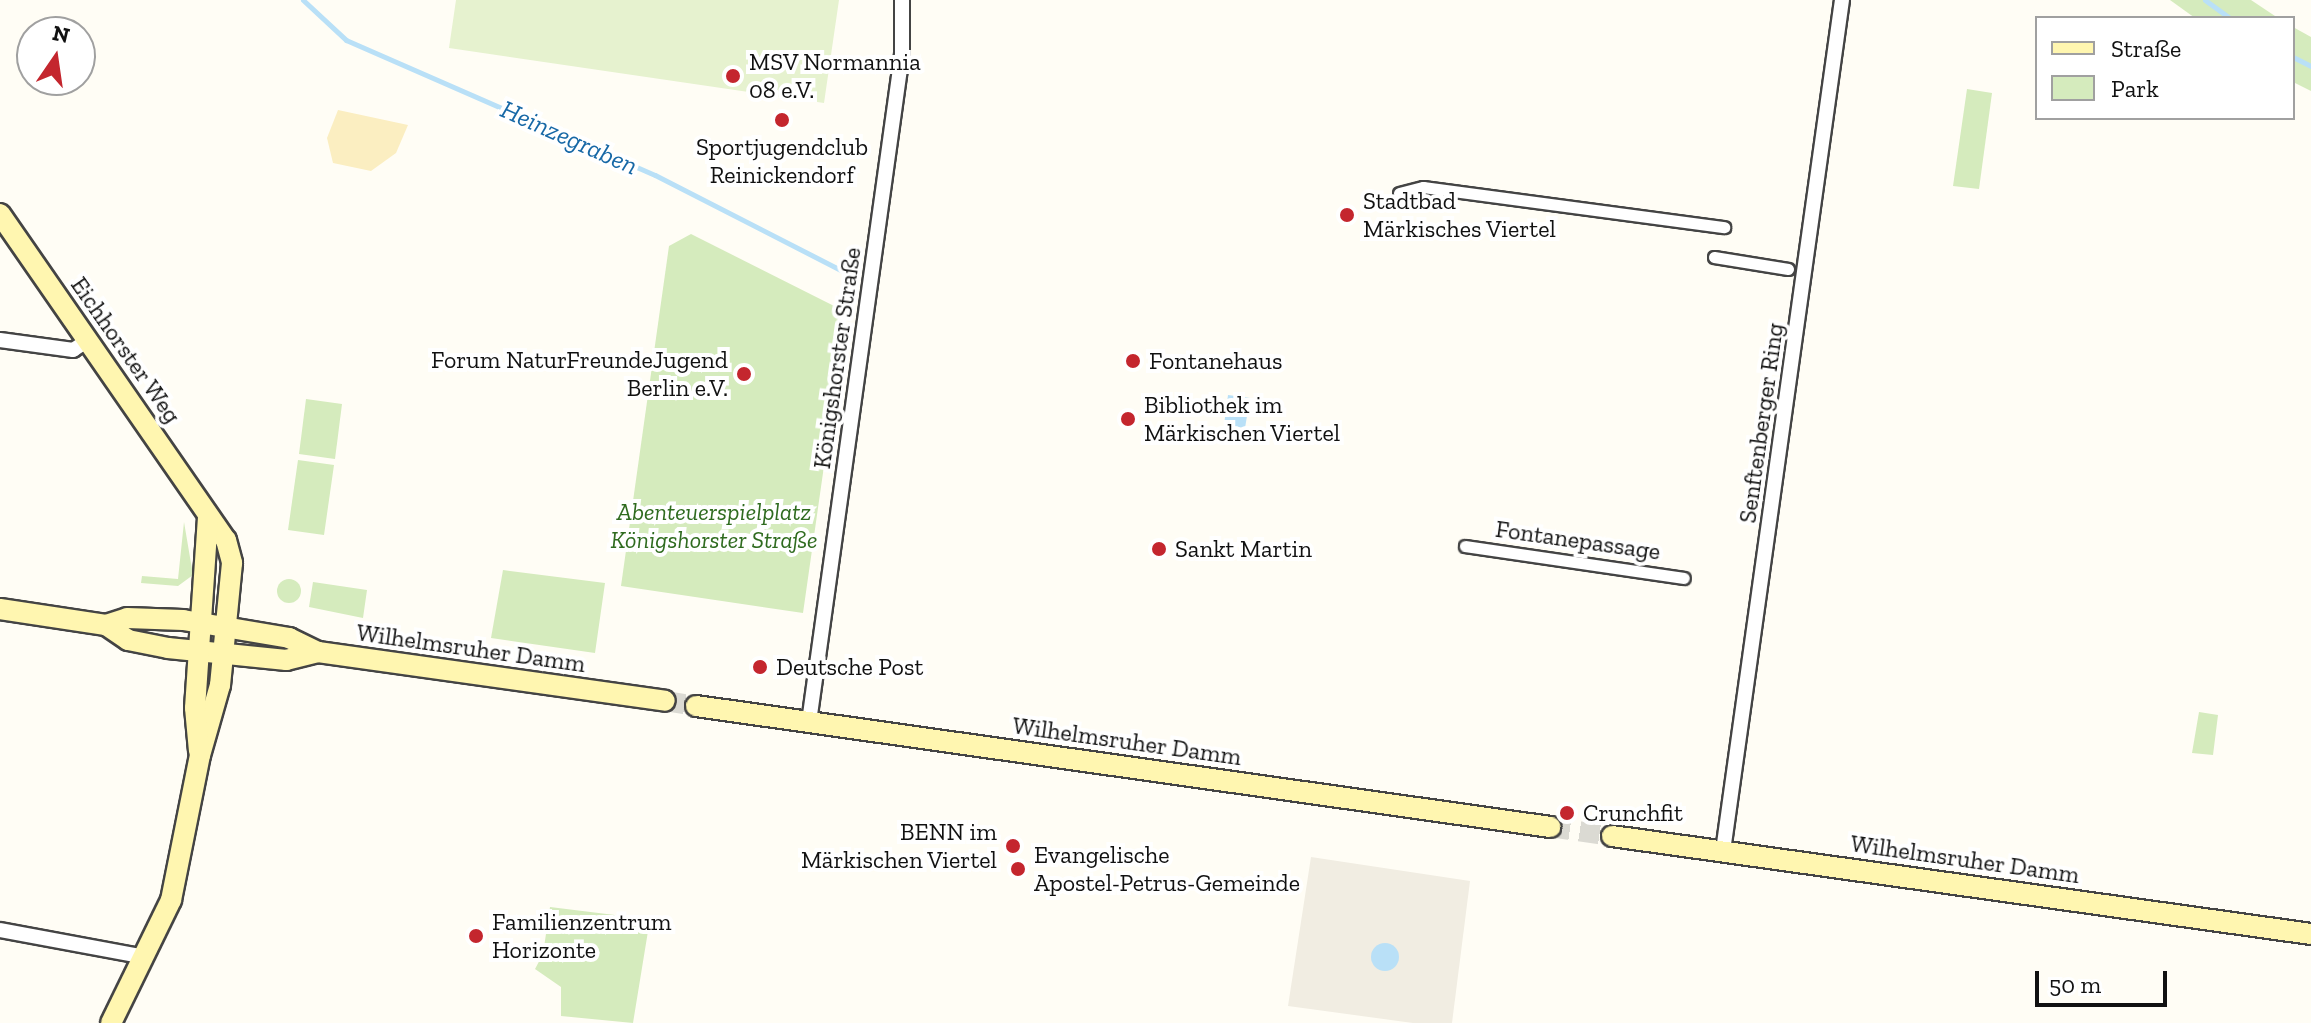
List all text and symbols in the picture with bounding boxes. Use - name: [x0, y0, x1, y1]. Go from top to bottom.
- north arrow: [16, 16, 96, 96]
- legend: [2035, 16, 2295, 120]
- text: N: [50, 19, 72, 49]
- text: Straße: [2111, 34, 2181, 63]
- place label: MSV Normannia 08 e.V.: [749, 48, 922, 104]
- marker: MSV Normannia 08 e.V.: [724, 67, 742, 85]
- text: Park: [2111, 74, 2159, 103]
- water label: Heinzegraben: [496, 94, 642, 182]
- marker: Sportjugendclub Reinickendorf: [773, 111, 791, 129]
- place label: Sportjugendclub Reinickendorf: [696, 133, 868, 189]
- place label: Stadtbad Märkisches Viertel: [1363, 187, 1557, 243]
- marker: Stadtbad Märkisches Viertel: [1338, 206, 1356, 224]
- street label: Königshorster Straße: [807, 245, 867, 471]
- street label: Eichhorster Weg: [65, 271, 187, 429]
- street label: Senftenberger Ring: [1733, 321, 1789, 525]
- place label: Forum NaturFreundeJugend Berlin e.V.: [431, 346, 728, 402]
- place label: Fontanehaus: [1149, 347, 1283, 375]
- marker: Fontanehaus: [1124, 352, 1142, 370]
- marker: Forum NaturFreundeJugend Berlin e.V.: [735, 365, 753, 383]
- place label: Bibliothek im Märkischen Viertel: [1144, 391, 1341, 447]
- marker: Bibliothek im Märkischen Viertel: [1119, 410, 1137, 428]
- park label: Abenteuerspielplatz Königshorster Straße: [610, 498, 818, 554]
- street label: Fontanepassage: [1494, 514, 1662, 566]
- place label: Sankt Martin: [1175, 535, 1312, 563]
- marker: Sankt Martin: [1150, 540, 1168, 558]
- street label: Wilhelmsruher Damm: [355, 618, 587, 678]
- place label: Deutsche Post: [776, 653, 923, 681]
- marker: Deutsche Post: [751, 658, 769, 676]
- street label: Wilhelmsruher Damm: [1011, 711, 1243, 771]
- place label: Crunchfit: [1583, 799, 1683, 827]
- marker: Crunchfit: [1558, 804, 1576, 822]
- place label: BENN im Märkischen Viertel: [800, 818, 997, 874]
- street label: Wilhelmsruher Damm: [1849, 829, 2081, 889]
- marker: BENN im Märkischen Viertel: [1004, 837, 1022, 855]
- place label: Evangelische Apostel-Petrus-Gemeinde: [1034, 841, 1300, 897]
- marker: Evangelische Apostel-Petrus-Gemeinde: [1009, 860, 1027, 878]
- place label: Familienzentrum Horizonte: [492, 908, 672, 964]
- marker: Familienzentrum Horizonte: [467, 927, 485, 945]
- scale bar: [2039, 955, 2171, 1005]
- text: 50 m: [2049, 970, 2101, 999]

